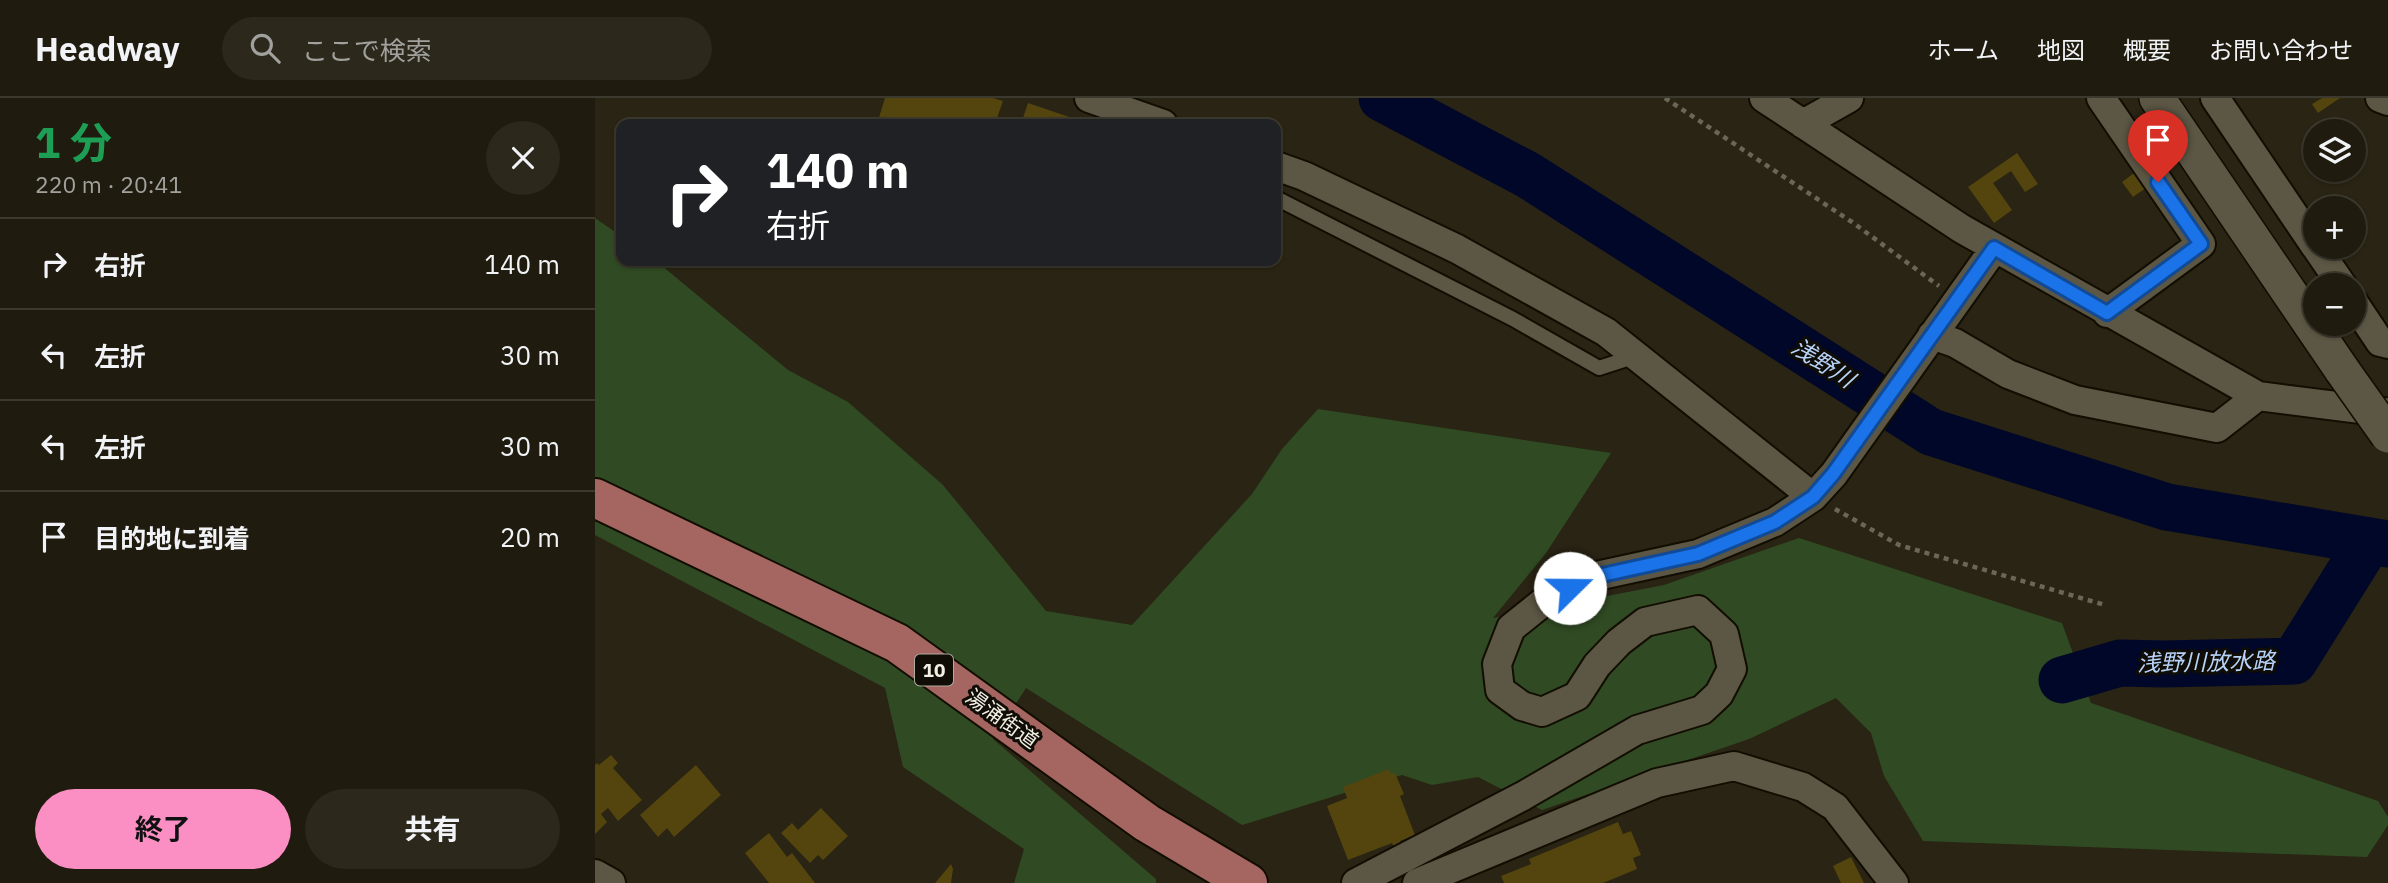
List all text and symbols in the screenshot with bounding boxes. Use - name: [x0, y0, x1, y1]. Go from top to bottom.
- search box: [222, 17, 712, 80]
- text: Headway: [35, 27, 180, 70]
- icon: search: [246, 29, 284, 67]
- text: ここで検索: [302, 33, 432, 67]
- text: ホーム: [1928, 34, 1999, 66]
- text: 地図: [2037, 34, 2085, 66]
- text: 概要: [2123, 34, 2171, 66]
- text: お問い合わせ: [2209, 34, 2353, 66]
- pin: [2128, 110, 2188, 182]
- text: 1 分: [35, 115, 112, 170]
- map controls: [2303, 119, 2366, 336]
- button: layers: [2303, 119, 2366, 182]
- button: close: [486, 121, 560, 195]
- icon: arrive: [2139, 121, 2177, 159]
- text: 140 m: [766, 138, 910, 201]
- icon: right: [651, 147, 742, 238]
- text: 220 m · 20:41: [35, 169, 182, 199]
- button: +: [2303, 196, 2366, 259]
- text: 右折: [766, 204, 830, 246]
- icon: right: [35, 245, 73, 283]
- text: 140 m: [484, 247, 560, 281]
- text: 右折: [94, 248, 146, 282]
- button: −: [2303, 273, 2366, 336]
- water label: 浅野川: [1786, 331, 1863, 395]
- icon: left: [35, 336, 73, 374]
- text: 30 m: [500, 338, 560, 372]
- text: 左折: [94, 339, 146, 373]
- icon: left: [35, 427, 73, 465]
- text: 30 m: [500, 429, 560, 463]
- text: 左折: [94, 430, 146, 464]
- icon: arrive: [35, 518, 73, 556]
- text: 20 m: [500, 520, 560, 554]
- text: 目的地に到着: [94, 521, 250, 555]
- position arrow: [1533, 551, 1607, 625]
- water label: 浅野川放水路: [2137, 645, 2277, 677]
- road number: 10: [915, 654, 953, 685]
- street label: 湯涌街道: [960, 682, 1045, 754]
- button: 終了: [35, 789, 291, 869]
- button: 共有: [305, 789, 560, 869]

